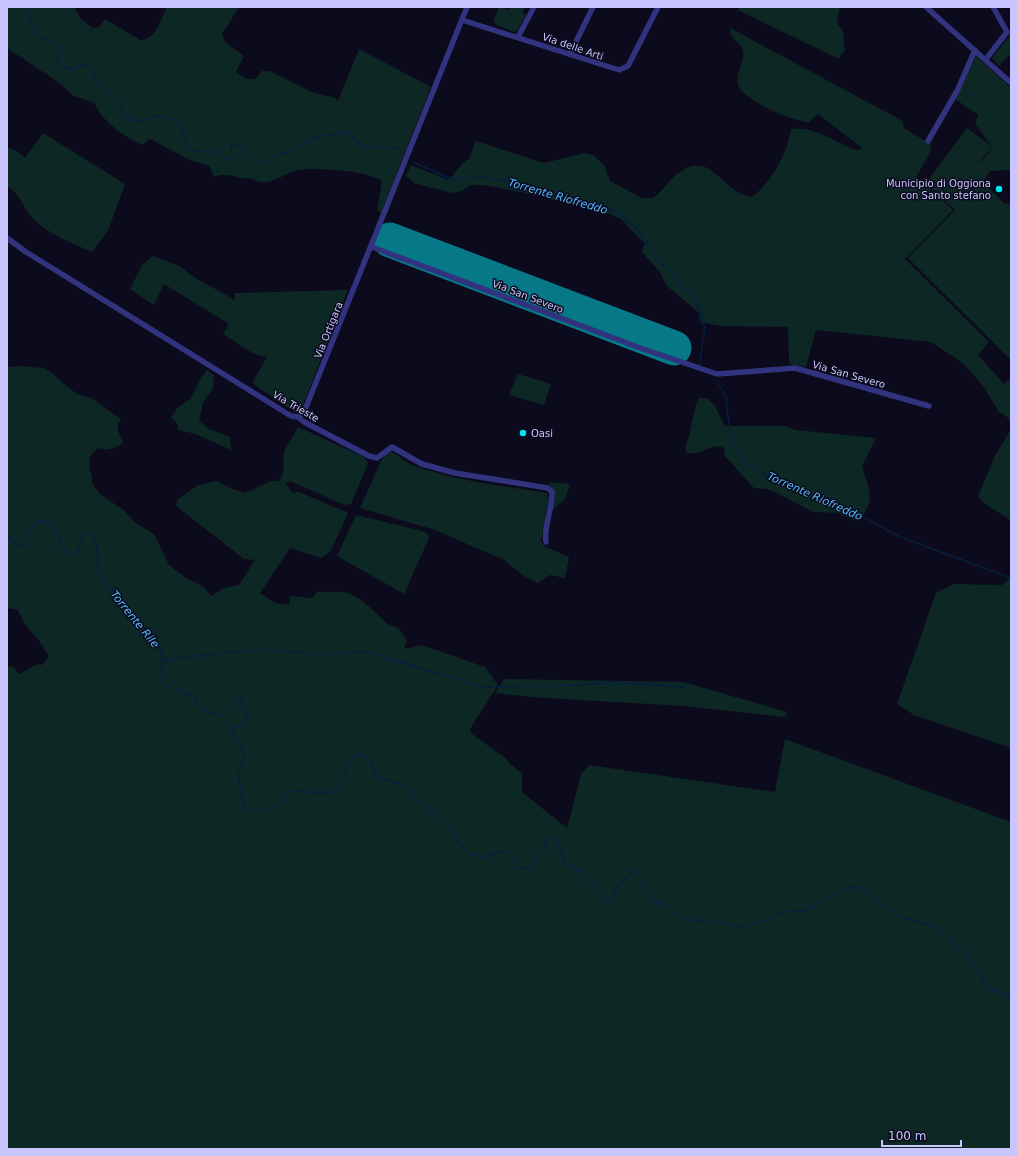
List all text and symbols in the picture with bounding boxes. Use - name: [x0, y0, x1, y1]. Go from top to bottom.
- street label: Via delle Arti: [541, 31, 605, 62]
- water label: Torrente Riofreddo: [507, 176, 609, 217]
- place label: Municipio di Oggiona con Santo stefano: [886, 178, 991, 201]
- marker: Municipio di Oggiona con Santo stefano: [994, 184, 1004, 194]
- street label: Via San Severo: [491, 278, 565, 315]
- street label: Via Ortigara: [312, 300, 345, 360]
- street label: Via San Severo: [811, 359, 887, 390]
- street label: Via Trieste: [271, 389, 321, 424]
- marker: Oasi: [518, 428, 528, 438]
- place label: Oasi: [531, 428, 553, 439]
- water label: Torrente Riofreddo: [765, 470, 865, 523]
- water label: Torrente Rile: [108, 588, 162, 651]
- scale bar: [882, 1122, 961, 1148]
- text: 100 m: [888, 1129, 926, 1143]

